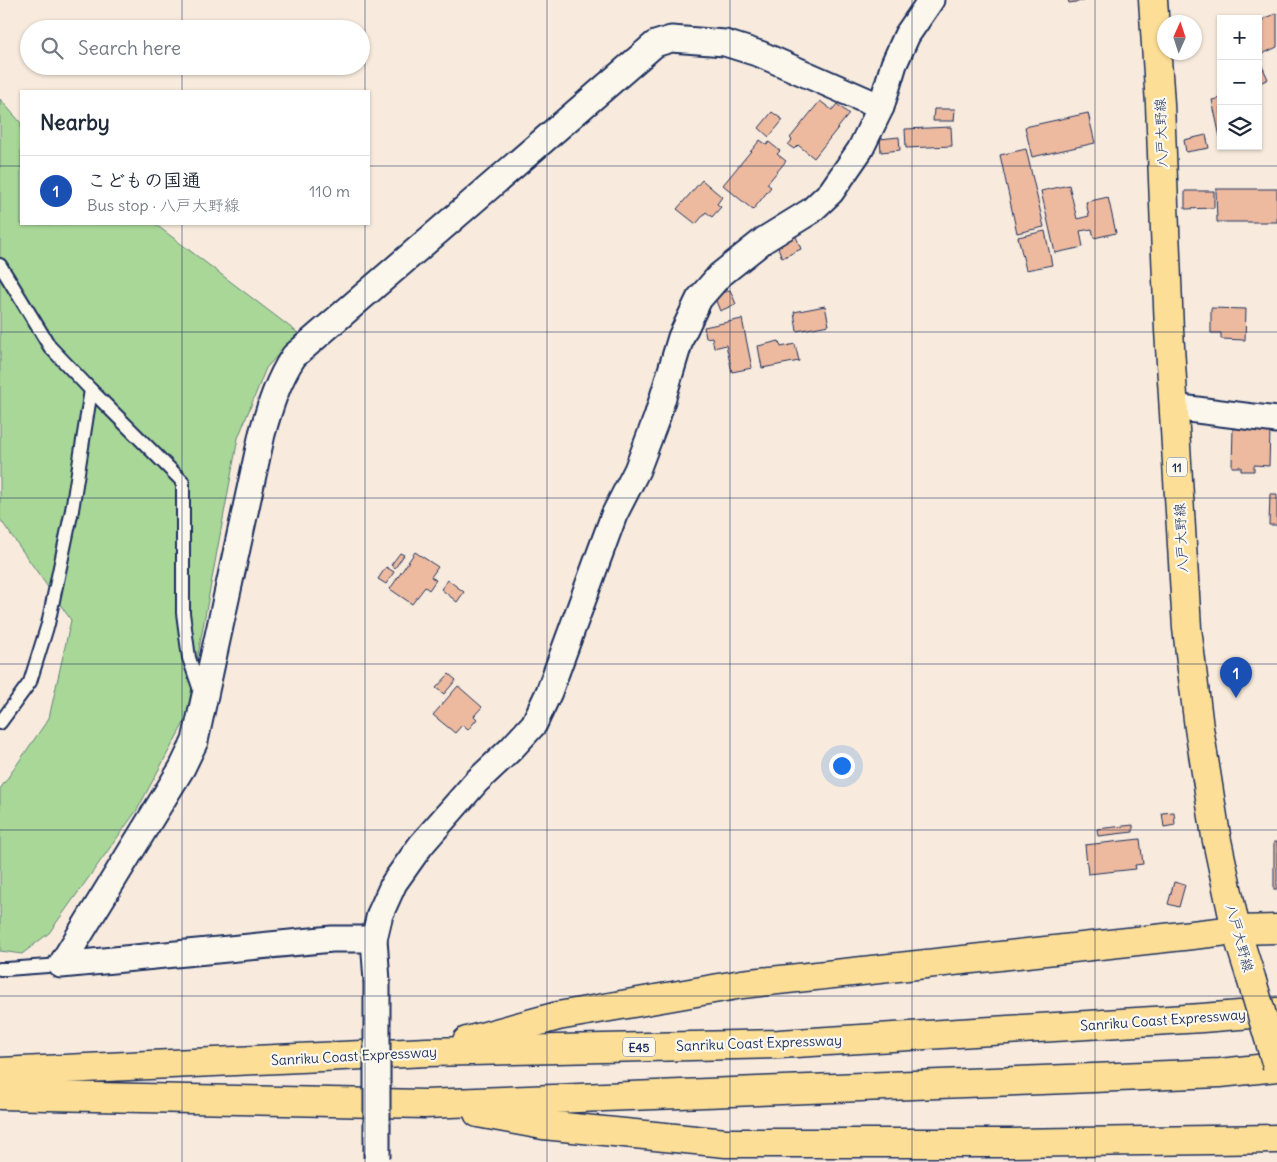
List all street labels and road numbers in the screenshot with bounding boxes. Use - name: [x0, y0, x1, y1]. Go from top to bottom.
- street label: 八戸大野線: [1151, 98, 1171, 168]
- road number: 11: [1167, 458, 1187, 477]
- street label: 八戸大野線: [1170, 503, 1192, 573]
- street label: 八戸大野線: [1222, 902, 1258, 974]
- street label: Sanriku Coast Expressway: [1079, 1005, 1247, 1035]
- street label: Sanriku Coast Expressway: [676, 1031, 842, 1055]
- road number: E45: [623, 1038, 655, 1056]
- street label: Sanriku Coast Expressway: [271, 1043, 437, 1069]

